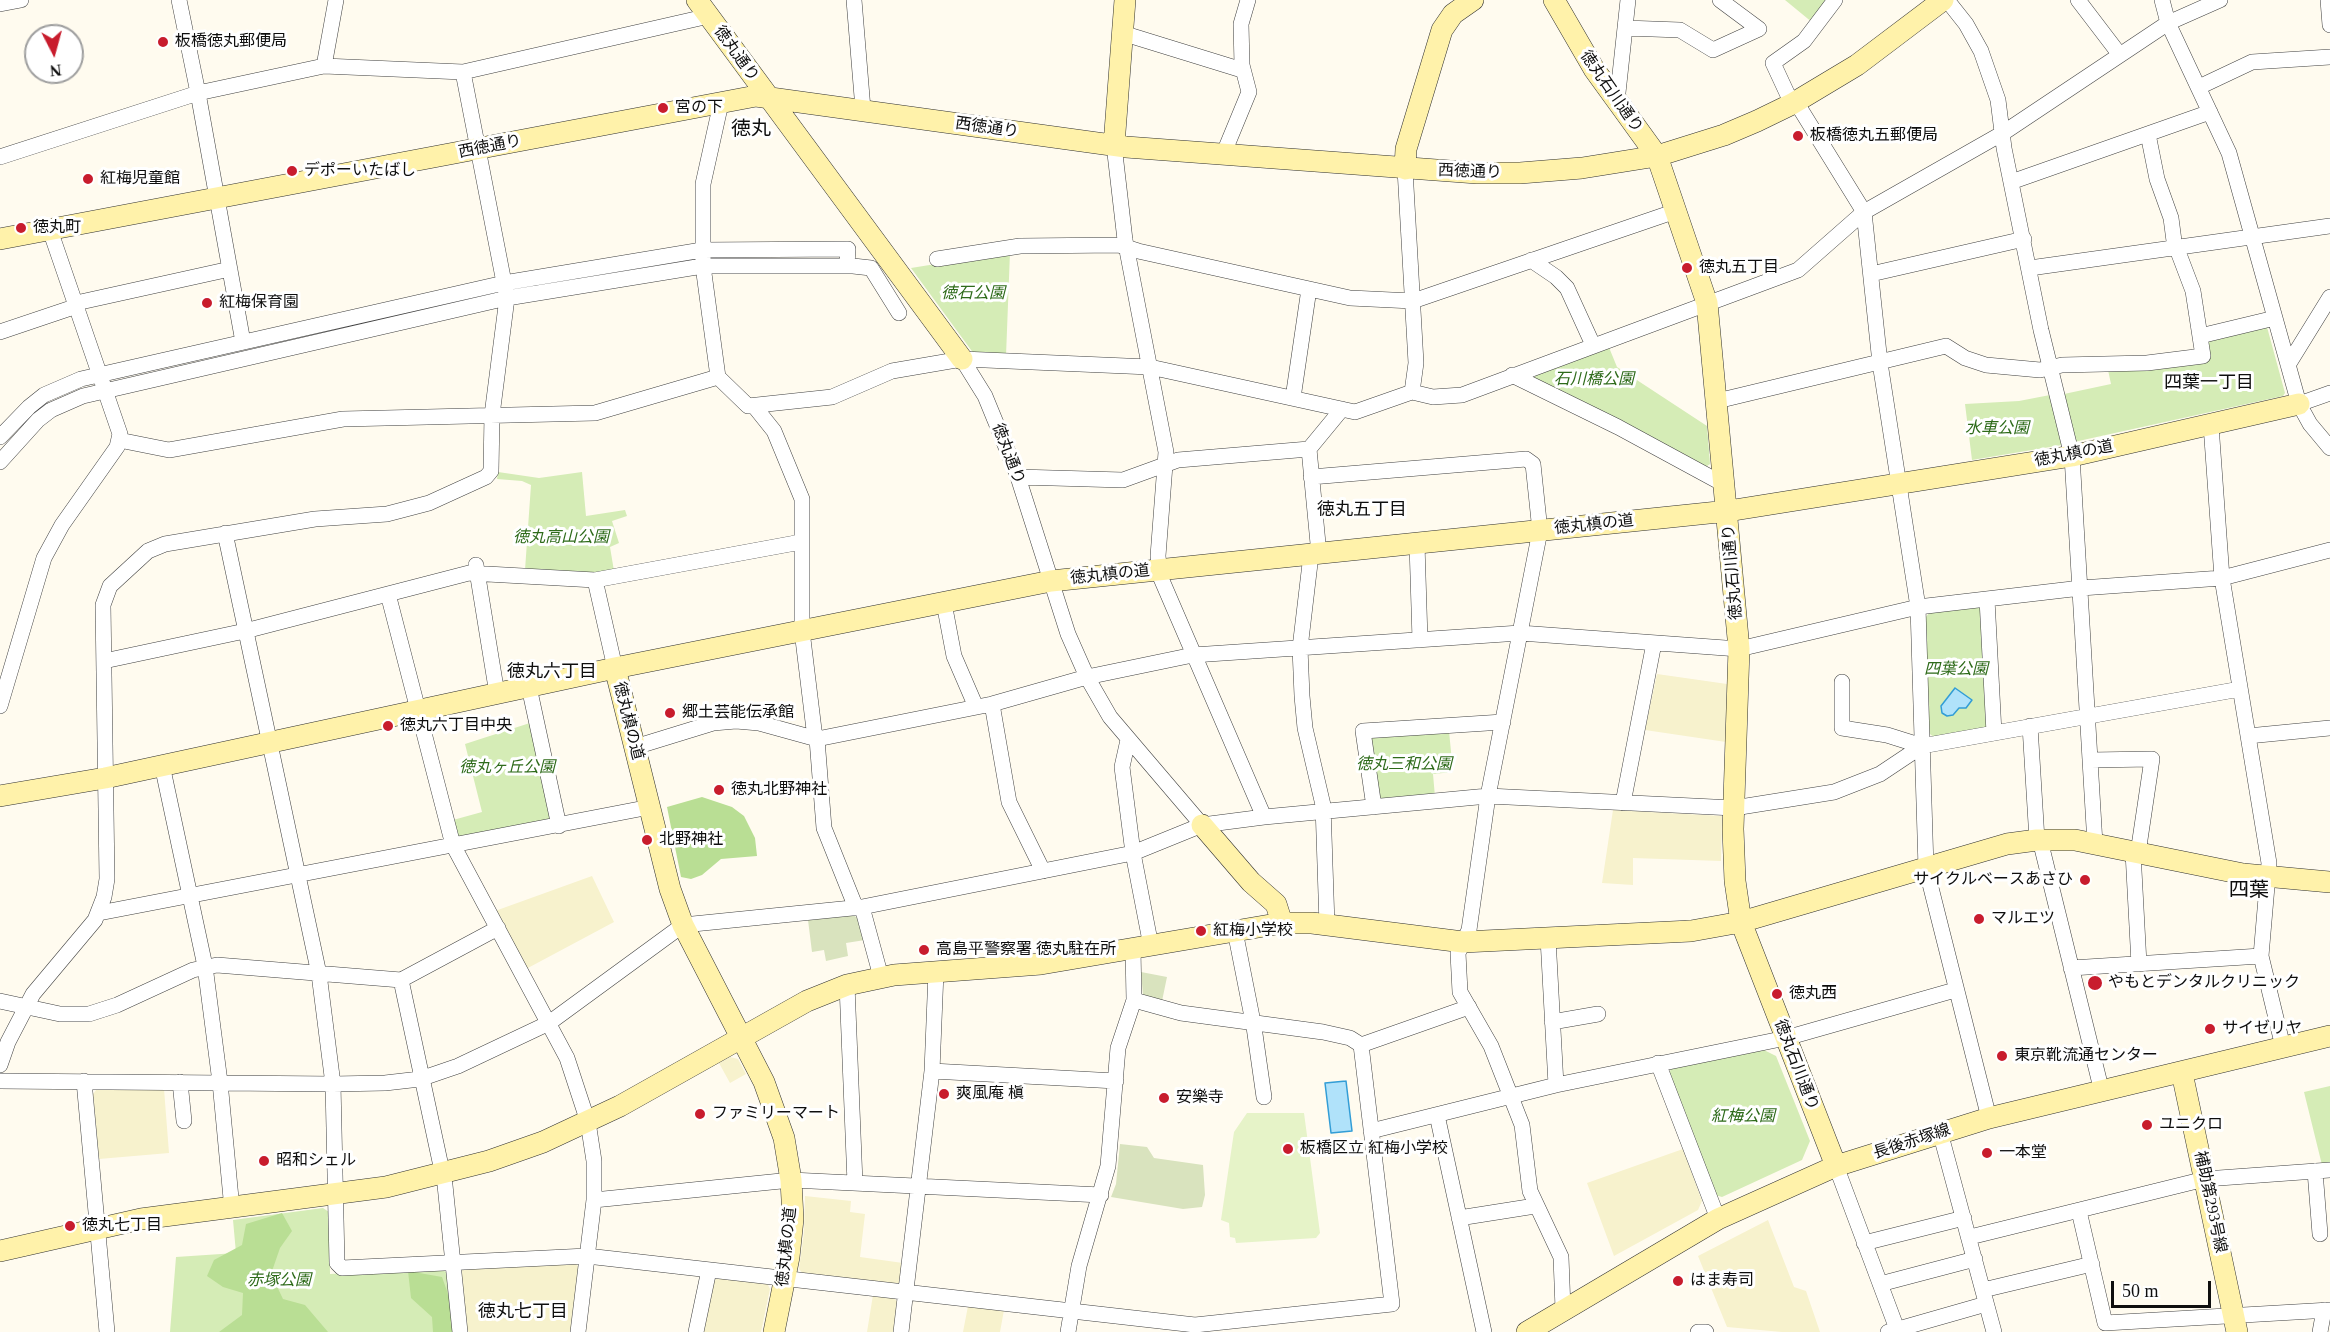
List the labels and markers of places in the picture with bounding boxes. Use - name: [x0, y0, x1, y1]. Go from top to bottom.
- place label: 板橋徳丸郵便局: [175, 32, 287, 52]
- marker: 板橋徳丸郵便局: [156, 35, 170, 49]
- place label: 宮の下: [675, 98, 723, 118]
- marker: 宮の下: [656, 101, 670, 115]
- place label: 板橋徳丸五郵便局: [1810, 126, 1938, 146]
- marker: 板橋徳丸五郵便局: [1791, 129, 1805, 143]
- place label: デポーいたばし: [304, 161, 416, 181]
- marker: デポーいたばし: [285, 164, 299, 178]
- place label: 紅梅児童館: [100, 169, 180, 189]
- marker: 紅梅児童館: [81, 172, 95, 186]
- place label: 徳丸町: [33, 218, 81, 238]
- marker: 徳丸町: [14, 221, 28, 235]
- place label: 徳丸五丁目: [1699, 258, 1779, 278]
- marker: 徳丸五丁目: [1680, 261, 1694, 275]
- place label: 紅梅保育園: [219, 293, 299, 313]
- marker: 紅梅保育園: [200, 296, 214, 310]
- place label: 郷土芸能伝承館: [682, 703, 794, 723]
- marker: 郷土芸能伝承館: [663, 706, 677, 720]
- place label: 徳丸六丁目中央: [400, 716, 512, 736]
- marker: 徳丸六丁目中央: [381, 719, 395, 733]
- place label: 徳丸北野神社: [731, 780, 827, 800]
- marker: 徳丸北野神社: [712, 783, 726, 797]
- place label: 北野神社: [659, 830, 723, 850]
- marker: 北野神社: [640, 833, 654, 847]
- place label: サイクルベースあさひ: [1913, 870, 2073, 890]
- marker: サイクルベースあさひ: [2078, 873, 2092, 887]
- place label: マルエツ: [1991, 909, 2055, 929]
- marker: マルエツ: [1972, 912, 1986, 926]
- place label: 紅梅小学校: [1213, 921, 1293, 941]
- marker: 紅梅小学校: [1194, 924, 1208, 938]
- place label: 高島平警察署 徳丸駐在所: [936, 940, 1116, 960]
- marker: 高島平警察署 徳丸駐在所: [917, 943, 931, 957]
- place label: やもとデンタルクリニック: [2108, 973, 2300, 993]
- marker: やもとデンタルクリニック: [2086, 974, 2104, 992]
- place label: 徳丸西: [1789, 984, 1837, 1004]
- marker: 徳丸西: [1770, 987, 1784, 1001]
- place label: サイゼリヤ: [2222, 1019, 2302, 1039]
- marker: サイゼリヤ: [2203, 1022, 2217, 1036]
- place label: 東京靴流通センター: [2014, 1046, 2158, 1066]
- marker: 東京靴流通センター: [1995, 1049, 2009, 1063]
- place label: 爽風庵 槇: [956, 1084, 1024, 1104]
- marker: 爽風庵 槇: [937, 1087, 951, 1101]
- place label: 安樂寺: [1176, 1088, 1224, 1108]
- marker: 安樂寺: [1157, 1091, 1171, 1105]
- place label: ファミリーマート: [712, 1104, 840, 1124]
- marker: ファミリーマート: [693, 1107, 707, 1121]
- place label: ユニクロ: [2159, 1115, 2223, 1135]
- marker: ユニクロ: [2140, 1118, 2154, 1132]
- place label: 板橋区立 紅梅小学校: [1300, 1139, 1448, 1159]
- marker: 板橋区立 紅梅小学校: [1281, 1142, 1295, 1156]
- place label: 一本堂: [1999, 1143, 2047, 1163]
- marker: 一本堂: [1980, 1146, 1994, 1160]
- place label: 昭和シェル: [276, 1151, 356, 1171]
- marker: 昭和シェル: [257, 1154, 271, 1168]
- place label: 徳丸七丁目: [82, 1216, 162, 1236]
- marker: 徳丸七丁目: [63, 1219, 77, 1233]
- place label: はま寿司: [1690, 1271, 1754, 1291]
- marker: はま寿司: [1671, 1274, 1685, 1288]

